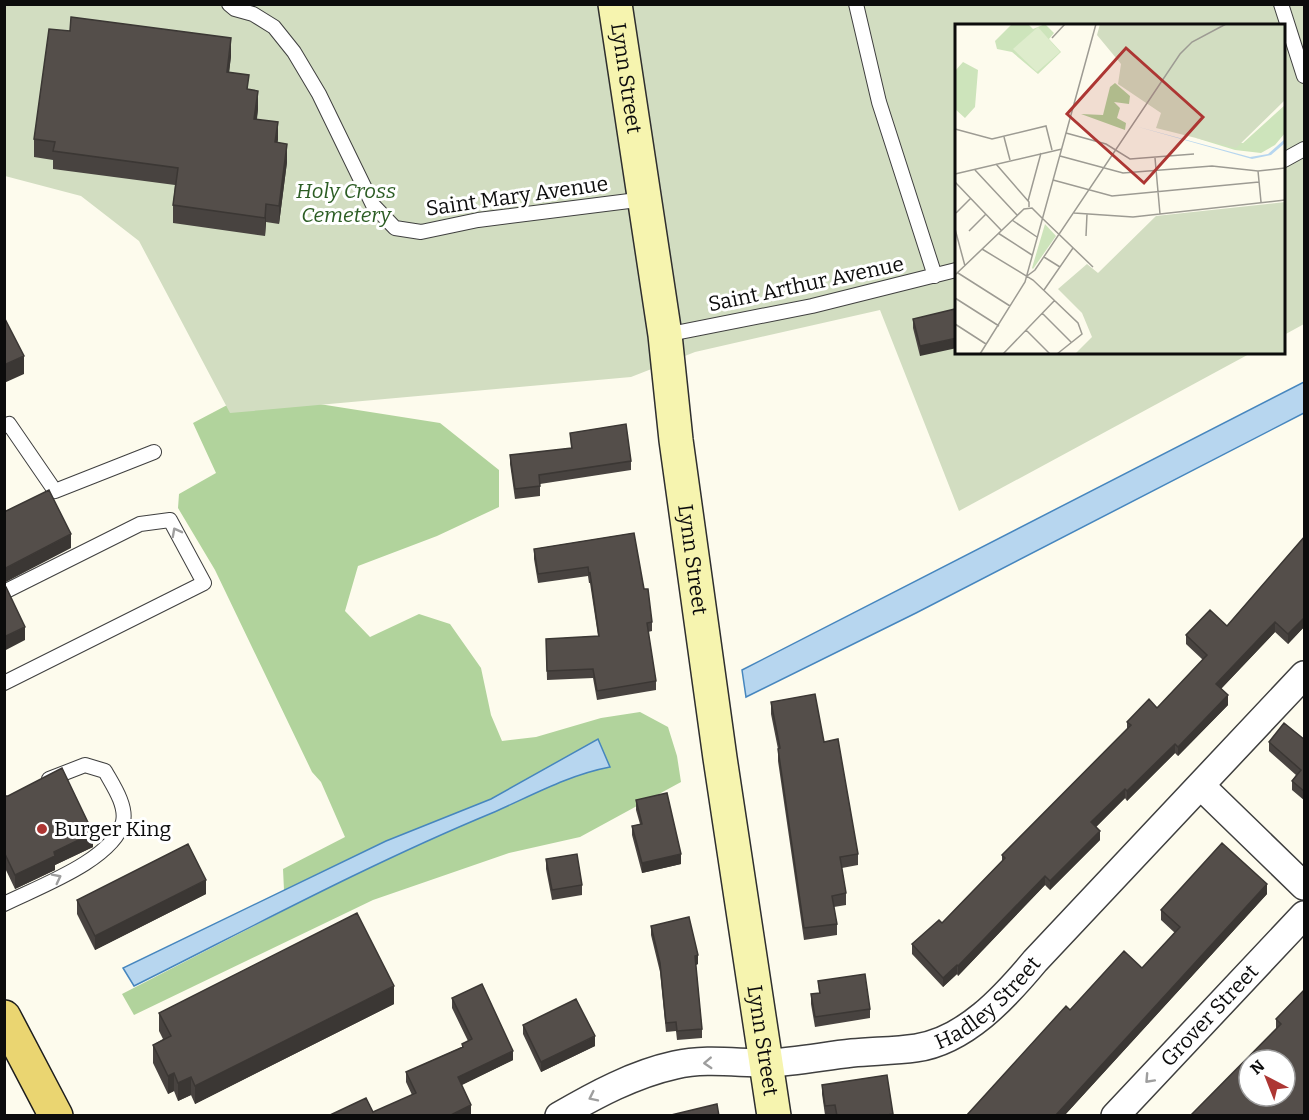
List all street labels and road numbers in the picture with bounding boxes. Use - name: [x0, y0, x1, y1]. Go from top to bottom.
- street label: Lynn Street: [605, 21, 647, 136]
- street label: Saint Mary Avenue: [424, 170, 610, 222]
- street label: Saint Arthur Avenue: [706, 251, 906, 317]
- street label: Lynn Street: [672, 502, 713, 617]
- street label: Hadley Street: [931, 951, 1047, 1055]
- street label: Grover Street: [1155, 959, 1264, 1072]
- street label: Lynn Street: [741, 983, 784, 1098]

